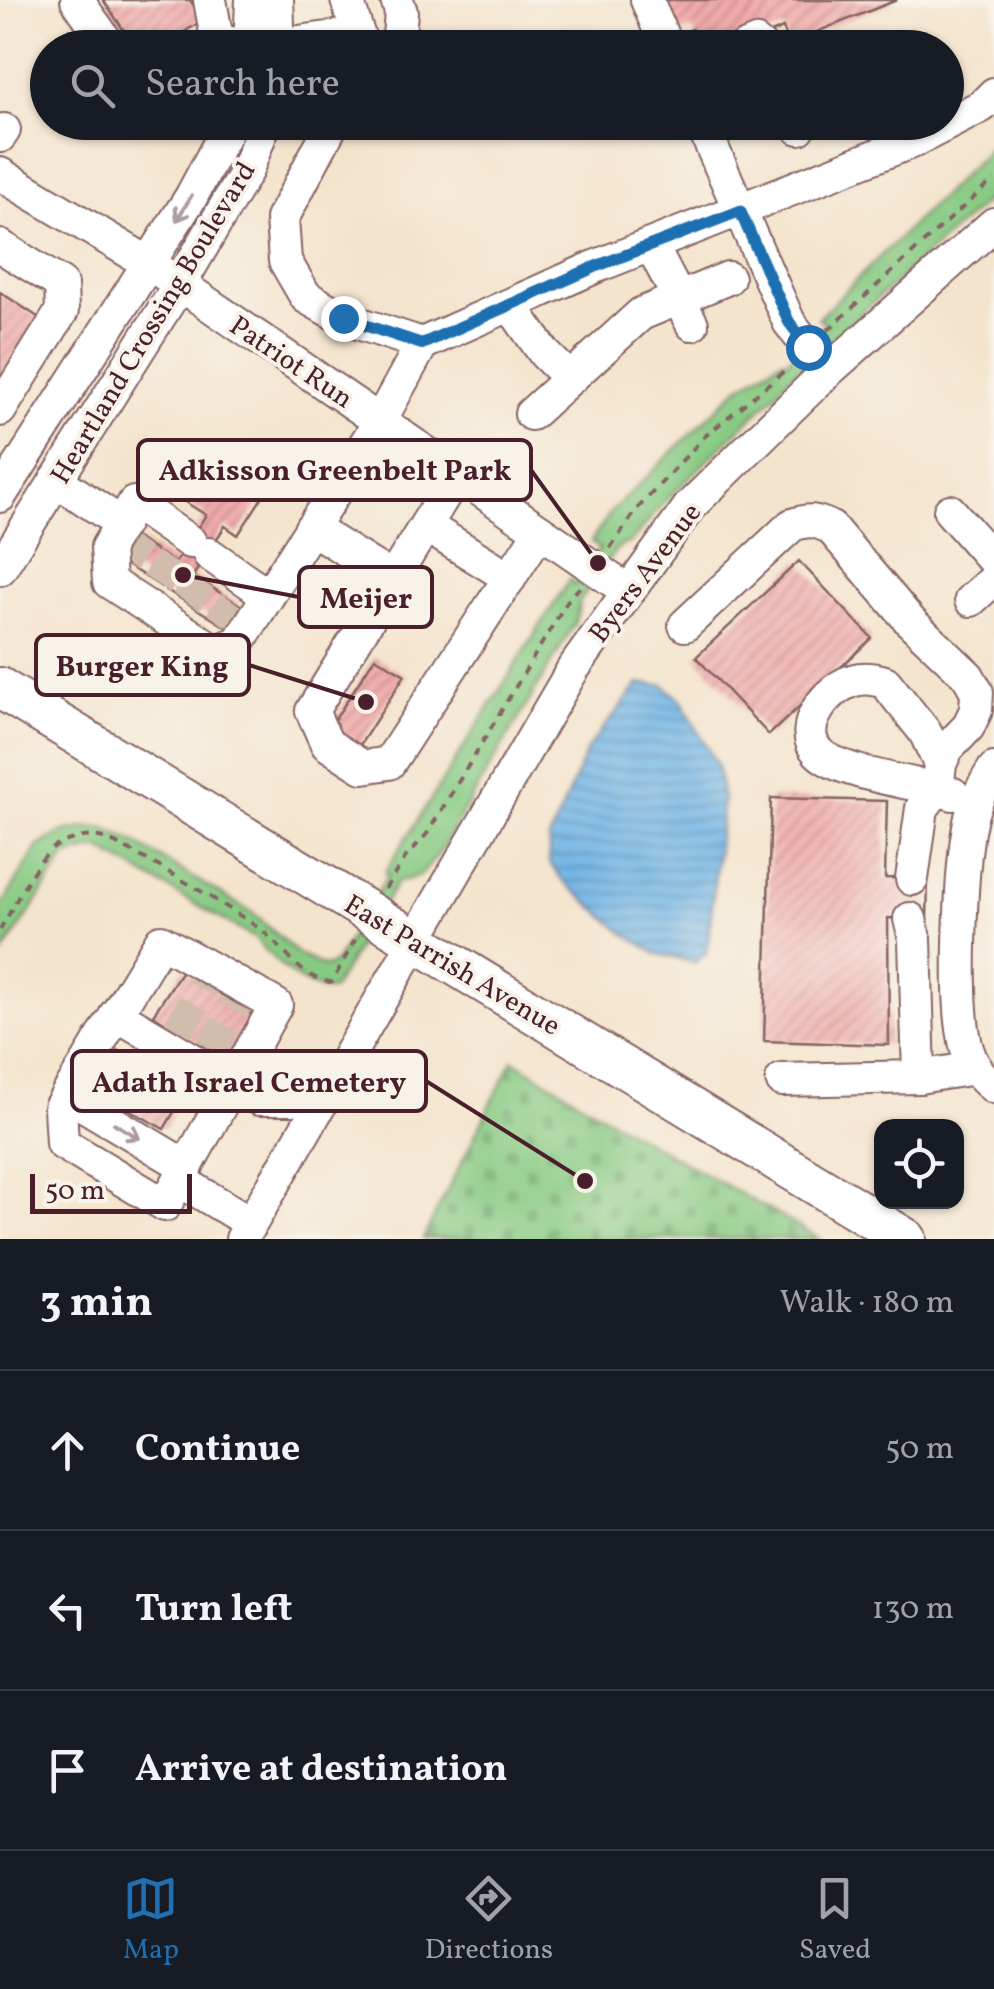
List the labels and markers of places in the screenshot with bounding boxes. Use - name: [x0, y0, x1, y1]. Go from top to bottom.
- callout: Adkisson Greenbelt Park: [138, 440, 531, 500]
- callout: Meijer: [299, 567, 432, 627]
- callout: Burger King: [36, 635, 249, 695]
- callout: Adath Israel Cemetery: [72, 1051, 426, 1111]

